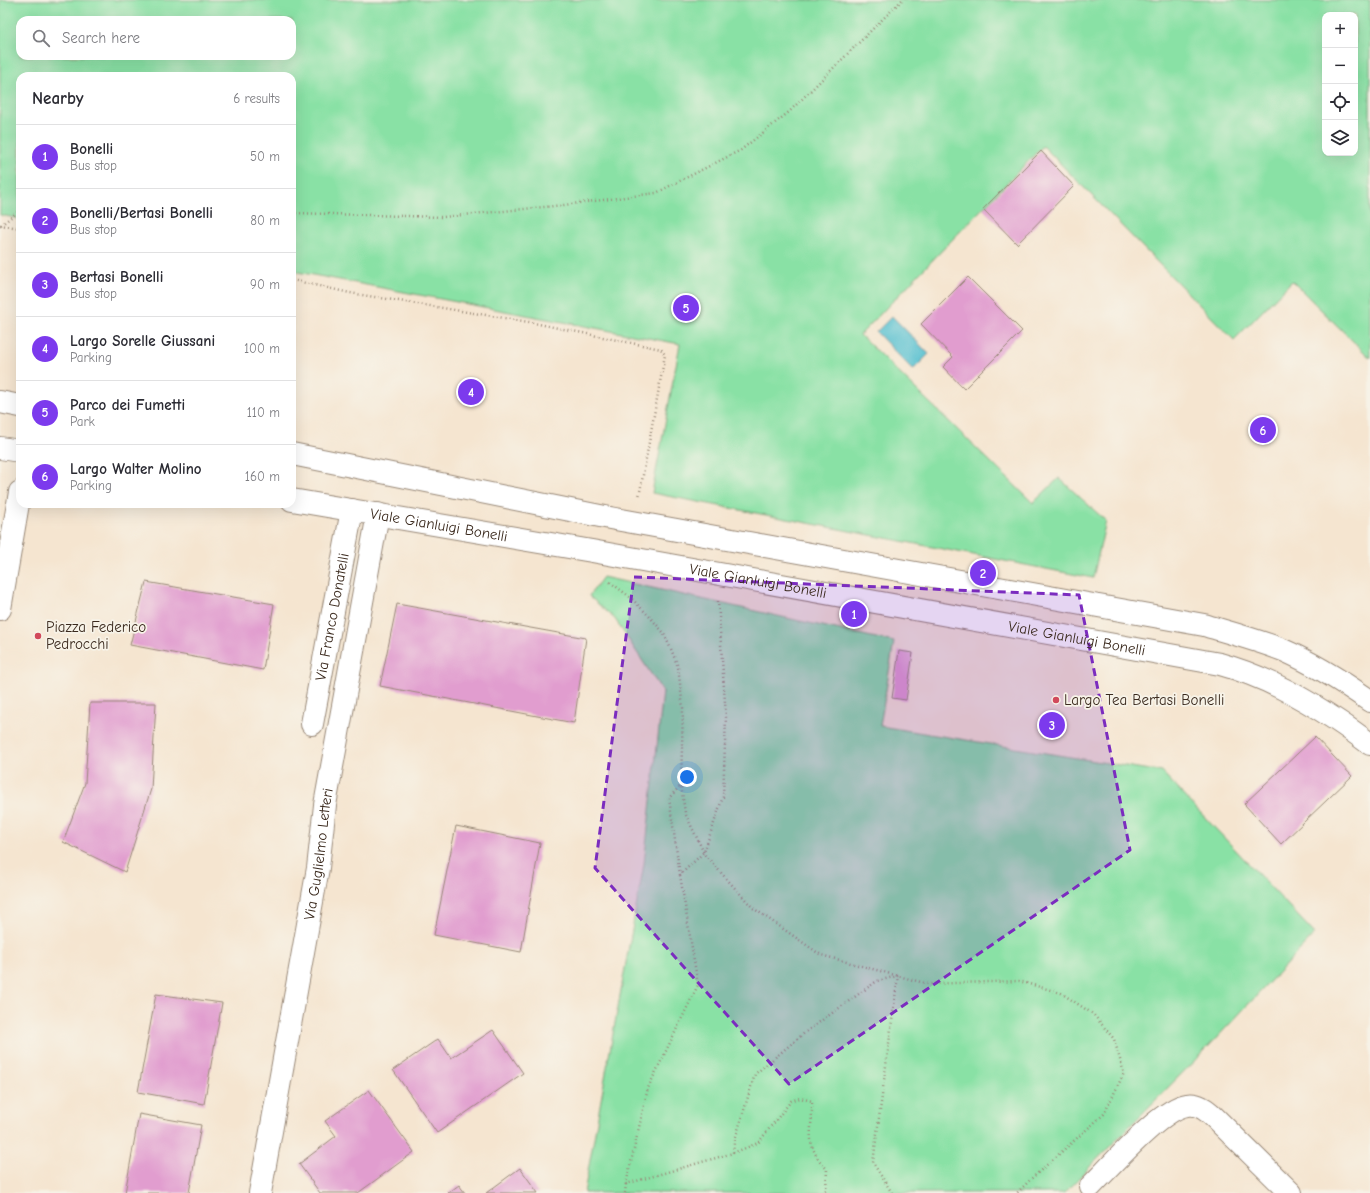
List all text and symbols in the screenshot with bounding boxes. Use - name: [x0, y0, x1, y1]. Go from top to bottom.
- map controls: [1322, 12, 1358, 156]
- button: +: [1322, 12, 1358, 48]
- search box: [16, 16, 296, 60]
- icon: search: [30, 27, 52, 49]
- text: Search here: [62, 29, 140, 47]
- button: −: [1322, 48, 1358, 84]
- button: locate: [1322, 84, 1358, 120]
- text: Nearby: [32, 89, 83, 108]
- text: 6 results: [233, 91, 280, 106]
- button: layers: [1322, 120, 1358, 156]
- text: Bonelli: [70, 140, 113, 158]
- text: 1: [42, 149, 48, 164]
- text: 50 m: [250, 149, 280, 164]
- text: Bus stop: [70, 158, 117, 173]
- text: Bonelli/Bertasi Bonelli: [70, 204, 213, 222]
- text: 2: [42, 213, 48, 228]
- text: 80 m: [250, 213, 280, 228]
- text: Bus stop: [70, 222, 117, 237]
- text: Bertasi Bonelli: [70, 268, 163, 286]
- text: 3: [42, 277, 48, 292]
- text: 90 m: [250, 277, 280, 292]
- text: Bus stop: [70, 286, 117, 301]
- pin: 5: [673, 293, 699, 323]
- text: Largo Sorelle Giussani: [70, 332, 215, 350]
- text: 4: [42, 341, 48, 356]
- text: 100 m: [244, 341, 280, 356]
- text: Parking: [70, 350, 112, 365]
- pin: 4: [458, 377, 484, 407]
- text: Parco dei Fumetti: [70, 396, 185, 414]
- text: 5: [42, 405, 48, 420]
- text: 110 m: [247, 405, 280, 420]
- text: Park: [70, 414, 95, 429]
- pin: 6: [1250, 415, 1276, 445]
- text: Largo Walter Molino: [70, 460, 202, 478]
- text: 6: [42, 469, 48, 484]
- text: 160 m: [245, 469, 280, 484]
- text: Parking: [70, 478, 112, 493]
- street label: Viale Gianluigi Bonelli: [369, 504, 509, 545]
- street label: Via Franco Donatelli: [311, 552, 353, 682]
- pin: 2: [970, 558, 996, 588]
- street label: Viale Gianluigi Bonelli: [688, 560, 828, 602]
- pin: 1: [841, 599, 867, 629]
- street label: Viale Gianluigi Bonelli: [1007, 617, 1147, 659]
- place label: Piazza Federico Pedrocchi: [46, 618, 146, 653]
- marker: Piazza Federico Pedrocchi: [33, 631, 43, 641]
- place label: Largo Tea Bertasi Bonelli: [1064, 691, 1224, 709]
- marker: Largo Tea Bertasi Bonelli: [1051, 695, 1061, 705]
- pin: 3: [1039, 710, 1065, 740]
- your location: [677, 767, 697, 787]
- street label: Via Guglielmo Letteri: [300, 787, 337, 922]

